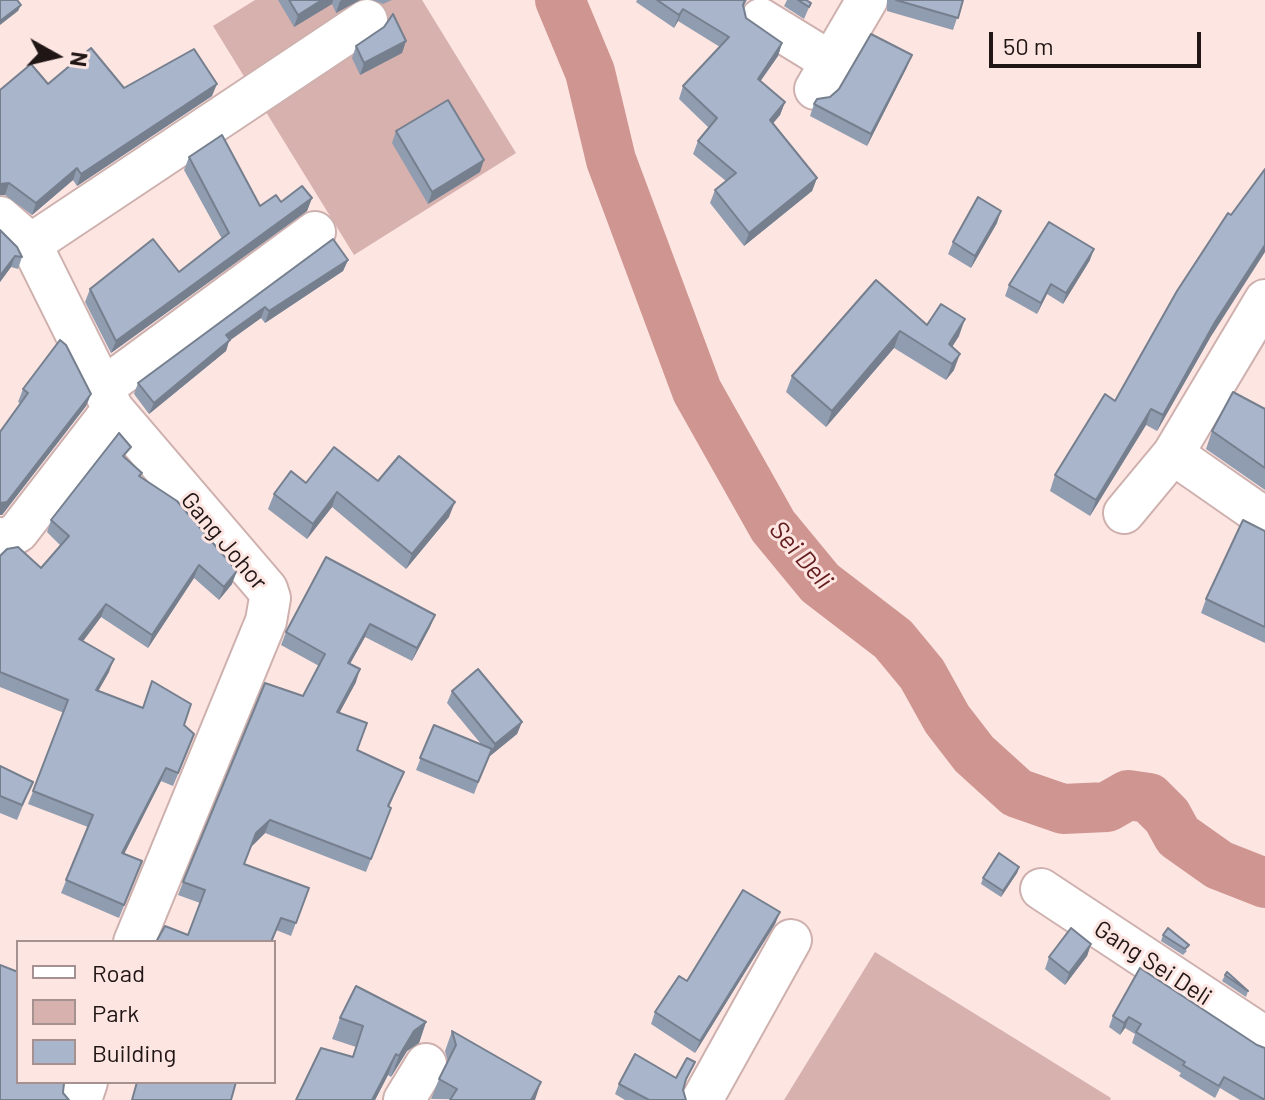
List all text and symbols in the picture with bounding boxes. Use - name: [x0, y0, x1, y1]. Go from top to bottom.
- north arrow: [16, 16, 96, 96]
- scale bar: [993, 16, 1205, 66]
- text: 50 m: [1003, 31, 1054, 60]
- text: N: [66, 50, 94, 68]
- street label: Gang Johor: [175, 486, 273, 596]
- water label: Sei Deli: [763, 514, 839, 596]
- street label: Gang Sei Deli: [1089, 914, 1217, 1012]
- legend: [16, 940, 276, 1084]
- text: Road: [92, 958, 145, 987]
- text: Park: [92, 998, 139, 1027]
- text: Building: [92, 1038, 176, 1067]

